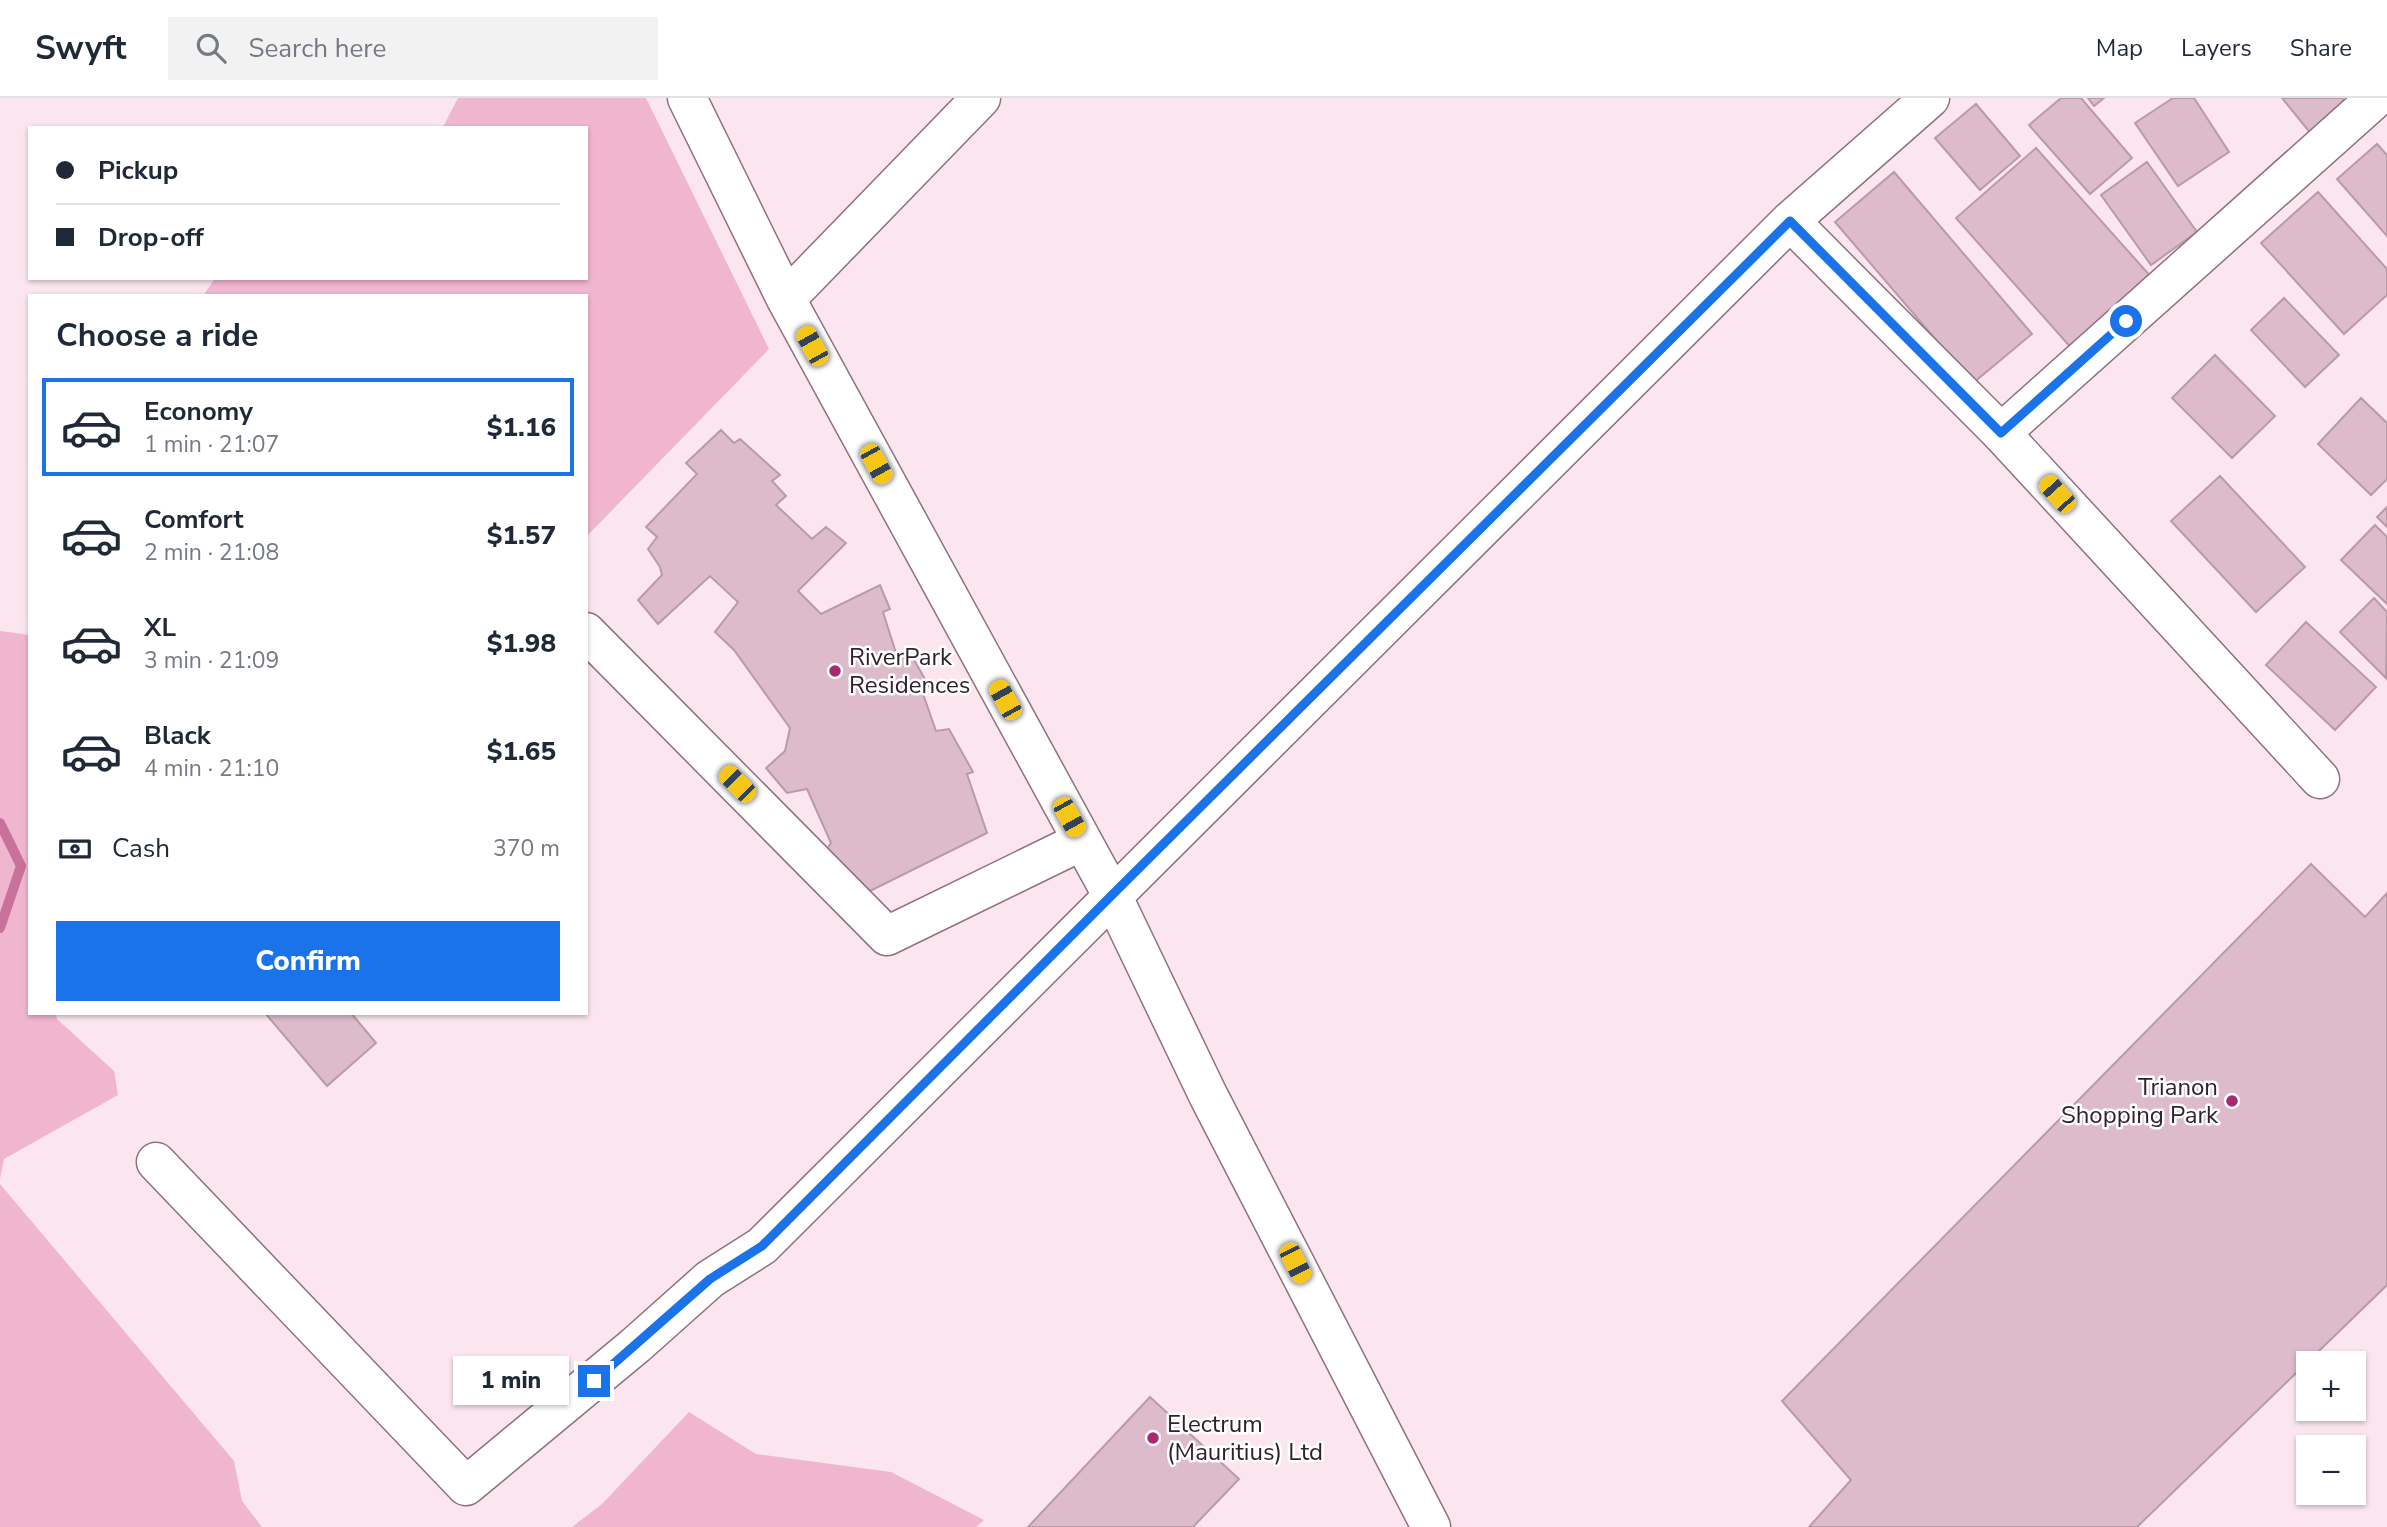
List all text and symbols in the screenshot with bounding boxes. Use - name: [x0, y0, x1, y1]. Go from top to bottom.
- search box: [168, 17, 658, 80]
- text: Swyft: [35, 26, 126, 71]
- icon: search: [192, 29, 230, 67]
- text: Search here: [248, 31, 386, 66]
- text: Map: [2096, 32, 2143, 64]
- text: Layers: [2181, 32, 2252, 64]
- text: Share: [2290, 32, 2352, 64]
- text: Pickup: [98, 153, 178, 188]
- text: Drop-off: [98, 220, 204, 255]
- route start: [2110, 305, 2142, 337]
- text: Choose a ride: [56, 314, 258, 357]
- car: [793, 323, 832, 369]
- text: Economy: [144, 394, 253, 429]
- icon: car: [60, 396, 123, 459]
- text: $1.16: [487, 410, 556, 445]
- text: 1 min · 21:07: [144, 429, 279, 460]
- car: [857, 441, 896, 487]
- car: [2036, 471, 2079, 517]
- text: Comfort: [144, 502, 244, 537]
- icon: car: [60, 504, 123, 567]
- text: $1.57: [487, 518, 556, 553]
- text: 2 min · 21:08: [144, 537, 279, 568]
- text: XL: [144, 610, 176, 645]
- icon: car: [60, 612, 123, 675]
- text: $1.98: [487, 626, 556, 661]
- place label: RiverPark Residences: [849, 641, 970, 701]
- text: 3 min · 21:09: [144, 645, 279, 676]
- marker: RiverPark Residences: [827, 663, 843, 679]
- car: [986, 677, 1025, 723]
- text: Black: [144, 718, 211, 753]
- icon: car: [60, 720, 123, 783]
- text: $1.65: [487, 734, 556, 769]
- text: 4 min · 21:10: [144, 753, 279, 784]
- car: [715, 762, 760, 806]
- car: [1050, 794, 1089, 840]
- icon: cash: [56, 830, 94, 868]
- text: Cash: [112, 831, 170, 866]
- text: 370 m: [493, 833, 560, 864]
- button: Confirm: [56, 921, 560, 1001]
- place label: Trianon Shopping Park: [2061, 1071, 2219, 1131]
- marker: Trianon Shopping Park: [2224, 1093, 2240, 1109]
- car: [1277, 1240, 1314, 1286]
- map controls: [2296, 1351, 2366, 1505]
- button: +: [2296, 1351, 2366, 1421]
- callout: 1 min: [454, 1356, 570, 1406]
- text: 1 min: [481, 1365, 541, 1396]
- route end: [578, 1365, 610, 1397]
- place label: Electrum (Mauritius) Ltd: [1167, 1408, 1323, 1468]
- marker: Electrum (Mauritius) Ltd: [1145, 1430, 1161, 1446]
- button: −: [2296, 1435, 2366, 1505]

